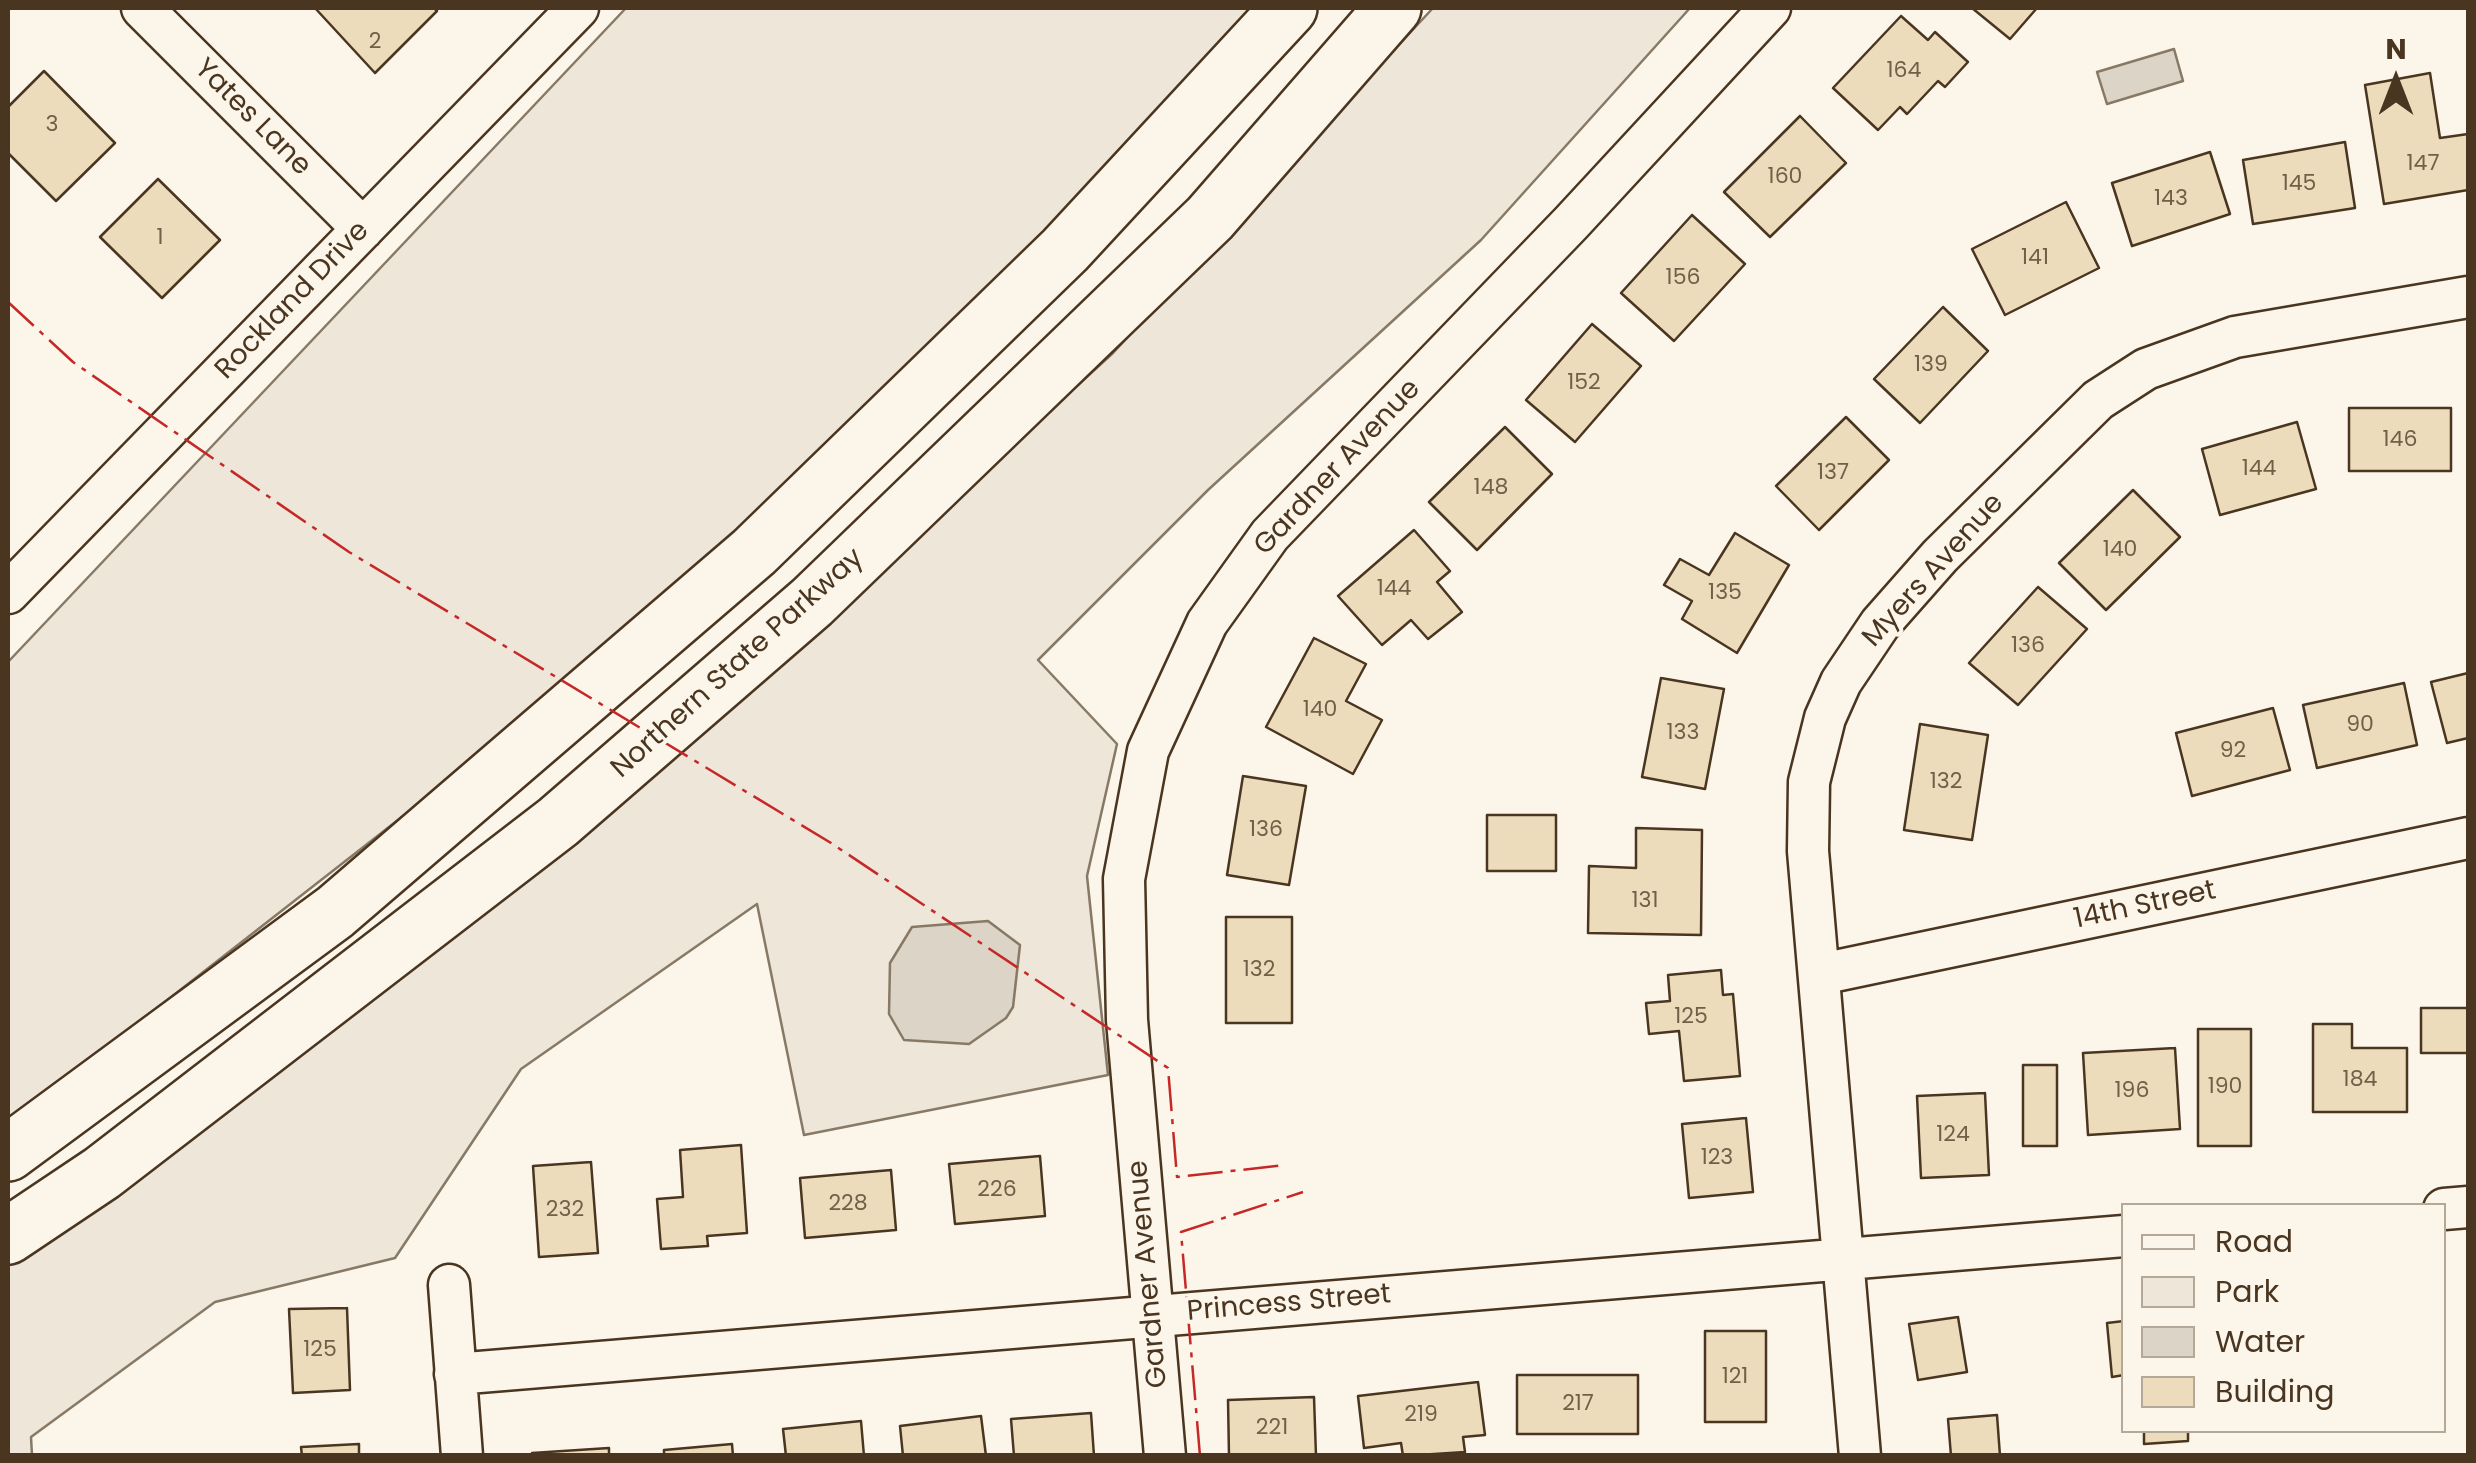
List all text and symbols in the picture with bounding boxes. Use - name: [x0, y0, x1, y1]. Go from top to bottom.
- house number: 2: [369, 29, 381, 55]
- north arrow: [2346, 30, 2446, 130]
- text: N: [2385, 30, 2407, 69]
- street label: Yates Lane: [187, 53, 317, 183]
- house number: 164: [1887, 58, 1921, 84]
- house number: 3: [46, 112, 58, 138]
- house number: 147: [2407, 151, 2439, 177]
- house number: 160: [1768, 164, 1802, 190]
- house number: 145: [2282, 171, 2316, 197]
- house number: 143: [2154, 186, 2188, 212]
- street label: Rockland Drive: [209, 215, 377, 387]
- house number: 1: [156, 225, 164, 251]
- house number: 141: [2021, 245, 2049, 271]
- house number: 156: [1666, 265, 1700, 291]
- house number: 139: [1914, 352, 1948, 378]
- house number: 152: [1567, 370, 1601, 396]
- street label: Gardner Avenue: [1248, 373, 1428, 563]
- house number: 146: [2383, 427, 2417, 453]
- house number: 144: [2242, 456, 2276, 482]
- house number: 137: [1817, 460, 1849, 486]
- house number: 148: [1474, 475, 1508, 501]
- street label: Myers Avenue: [1856, 487, 2012, 655]
- house number: 140: [2103, 537, 2137, 563]
- street label: Northern State Parkway: [605, 542, 871, 786]
- house number: 144: [1377, 576, 1411, 602]
- house number: 135: [1708, 580, 1742, 606]
- house number: 136: [2011, 633, 2045, 659]
- house number: 140: [1303, 697, 1337, 723]
- house number: 90: [2346, 712, 2374, 738]
- house number: 133: [1667, 720, 1699, 746]
- house number: 92: [2220, 738, 2246, 764]
- house number: 132: [1930, 769, 1962, 795]
- house number: 136: [1249, 817, 1283, 843]
- street label: 14th Street: [2071, 875, 2219, 937]
- house number: 131: [1631, 888, 1659, 914]
- house number: 132: [1243, 957, 1275, 983]
- house number: 125: [1674, 1004, 1708, 1030]
- house number: 184: [2343, 1067, 2377, 1093]
- house number: 190: [2208, 1074, 2242, 1100]
- house number: 196: [2115, 1078, 2149, 1104]
- house number: 124: [1936, 1122, 1970, 1148]
- house number: 123: [1701, 1145, 1733, 1171]
- street label: Gardner Avenue: [1122, 1159, 1176, 1389]
- house number: 226: [977, 1177, 1017, 1203]
- house number: 228: [828, 1191, 868, 1217]
- house number: 232: [546, 1197, 584, 1223]
- legend: [2121, 1203, 2446, 1433]
- text: Road: [2215, 1220, 2293, 1263]
- text: Park: [2215, 1270, 2279, 1313]
- street label: Princess Street: [1186, 1278, 1392, 1330]
- text: Water: [2215, 1320, 2305, 1363]
- house number: 125: [303, 1337, 337, 1363]
- house number: 121: [1722, 1364, 1748, 1390]
- text: Building: [2215, 1370, 2335, 1413]
- house number: 217: [1562, 1391, 1594, 1417]
- house number: 219: [1404, 1402, 1438, 1428]
- house number: 221: [1256, 1415, 1288, 1441]

